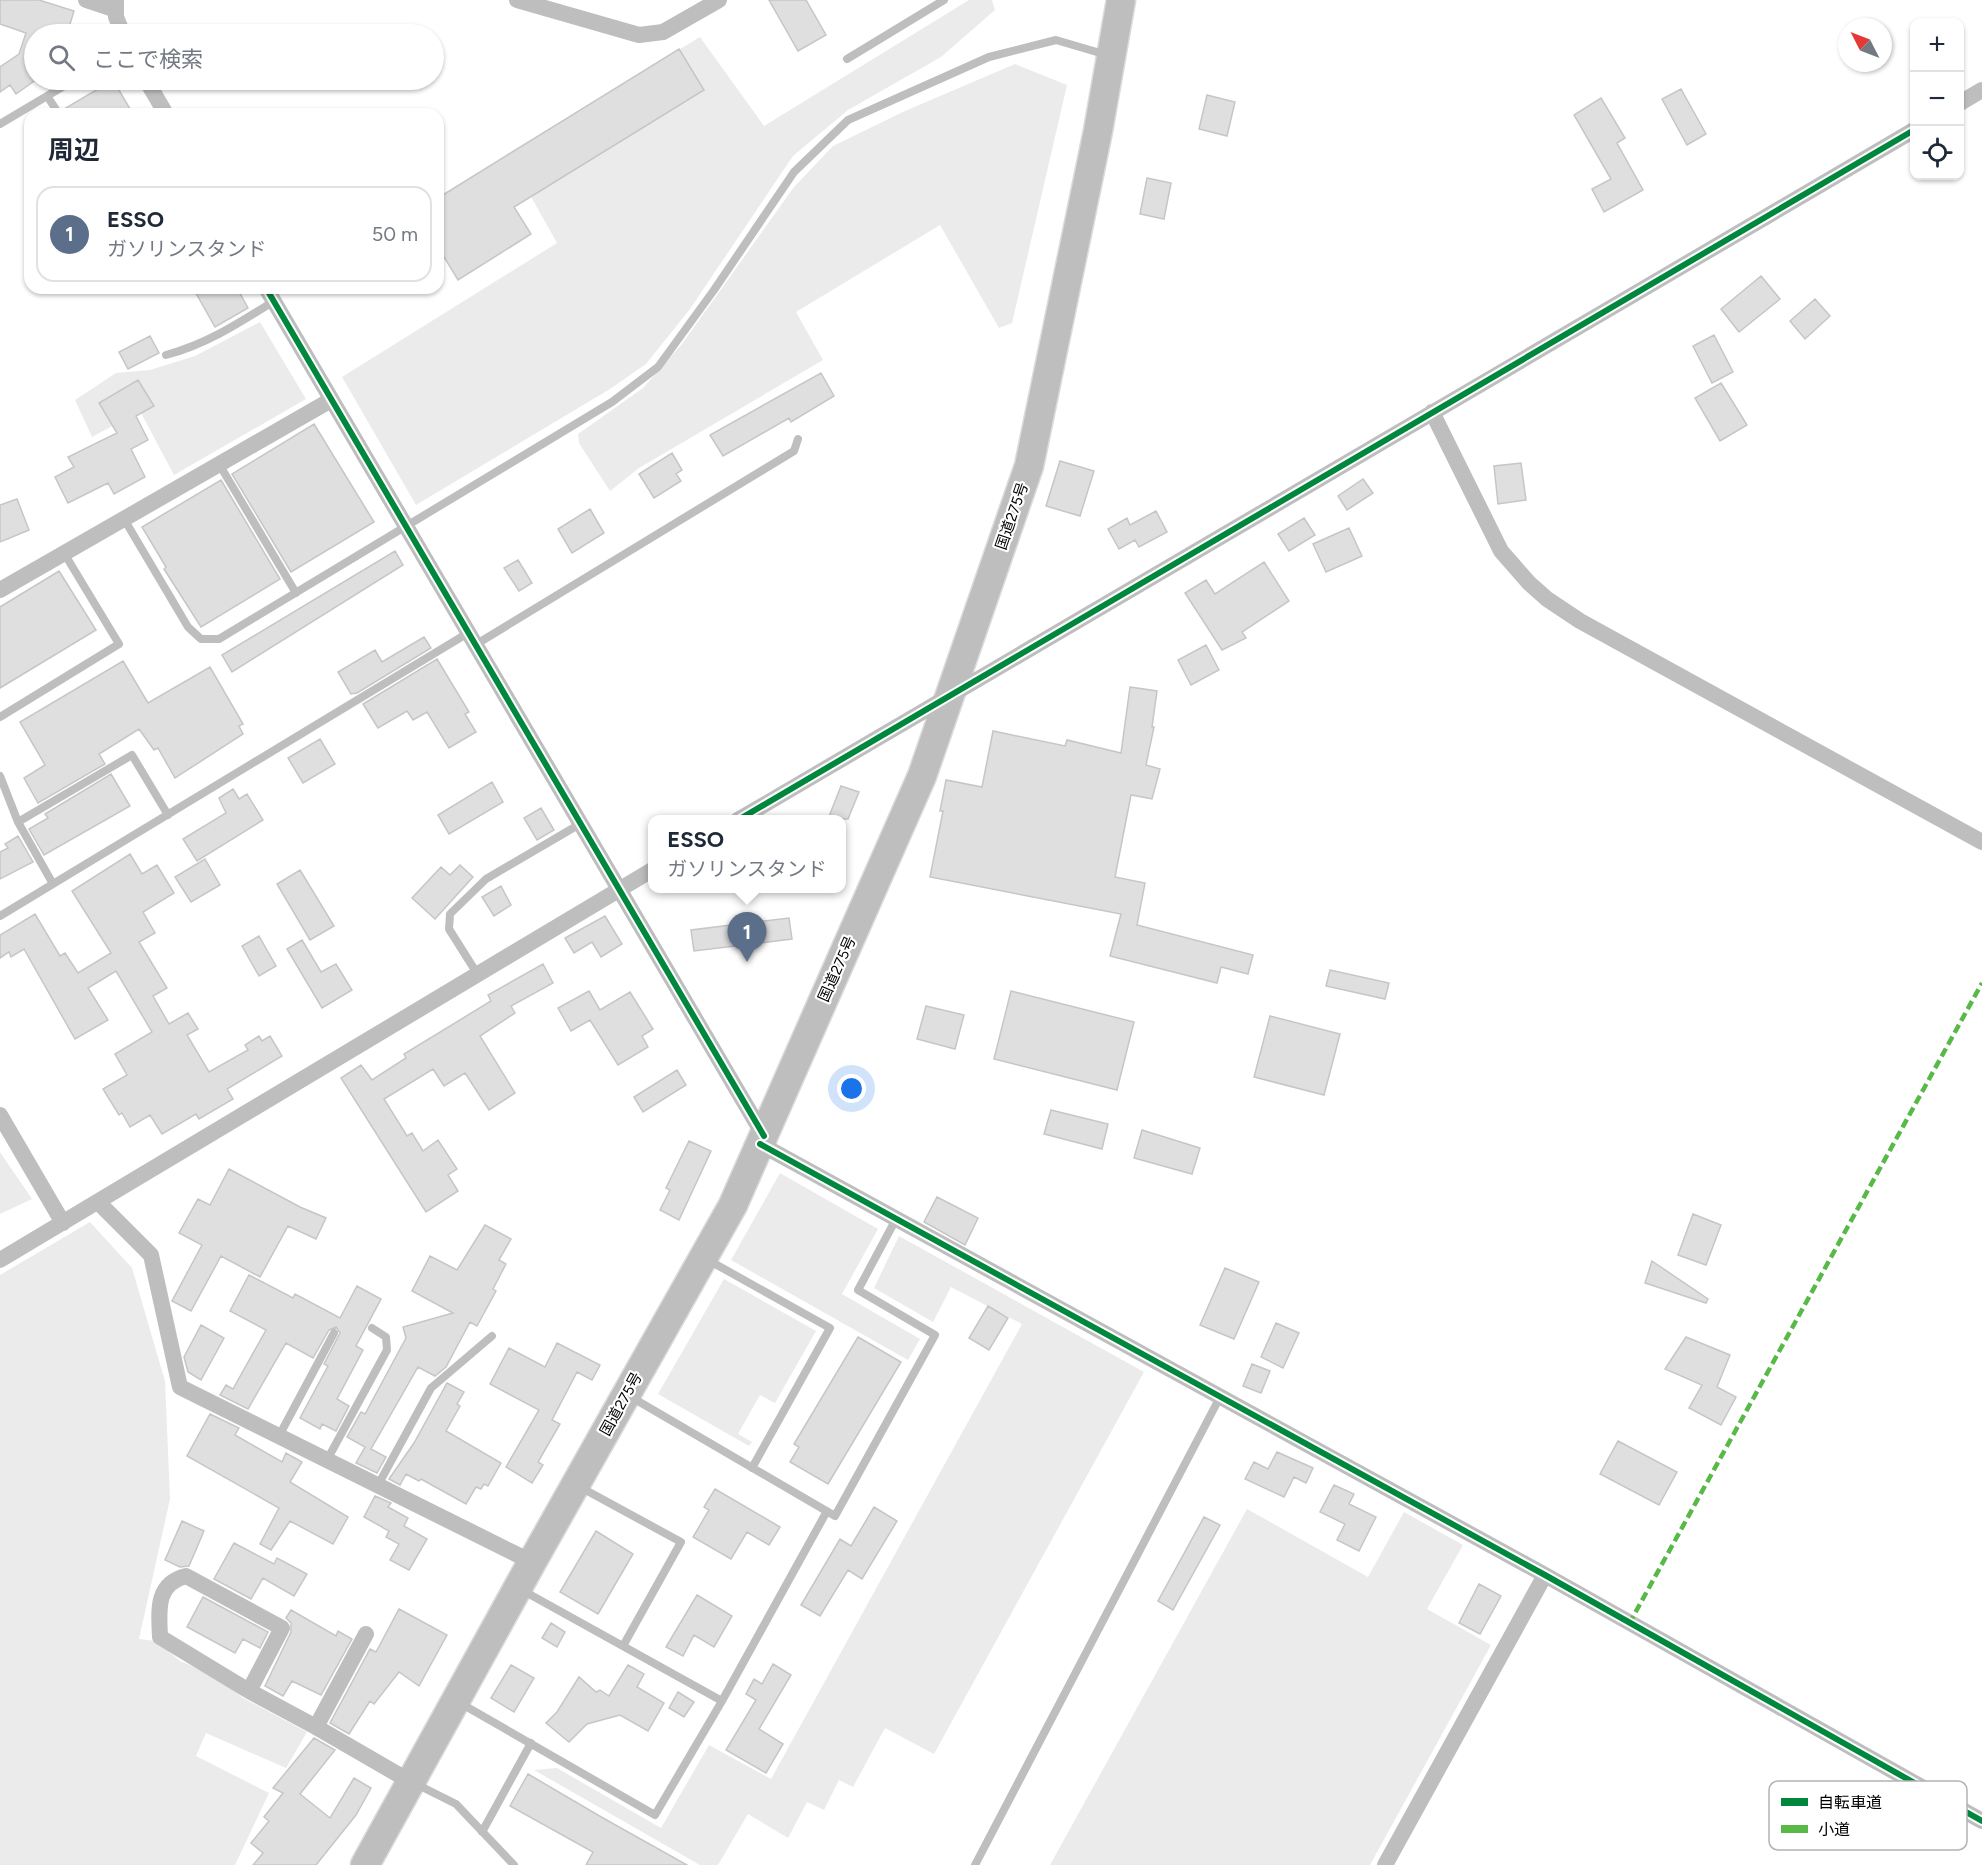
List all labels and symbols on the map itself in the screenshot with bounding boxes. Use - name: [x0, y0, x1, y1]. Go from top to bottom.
- north arrow: [1838, 18, 1892, 72]
- street label: 国道275号: [992, 480, 1032, 552]
- pin: 1: [728, 912, 766, 962]
- street label: 国道275号: [815, 933, 859, 1005]
- your location: [837, 1074, 866, 1103]
- street label: 国道275号: [596, 1369, 646, 1439]
- legend: [1769, 1781, 1967, 1850]
- text: 自転車道: [1818, 1793, 1882, 1812]
- text: 小道: [1818, 1820, 1850, 1839]

